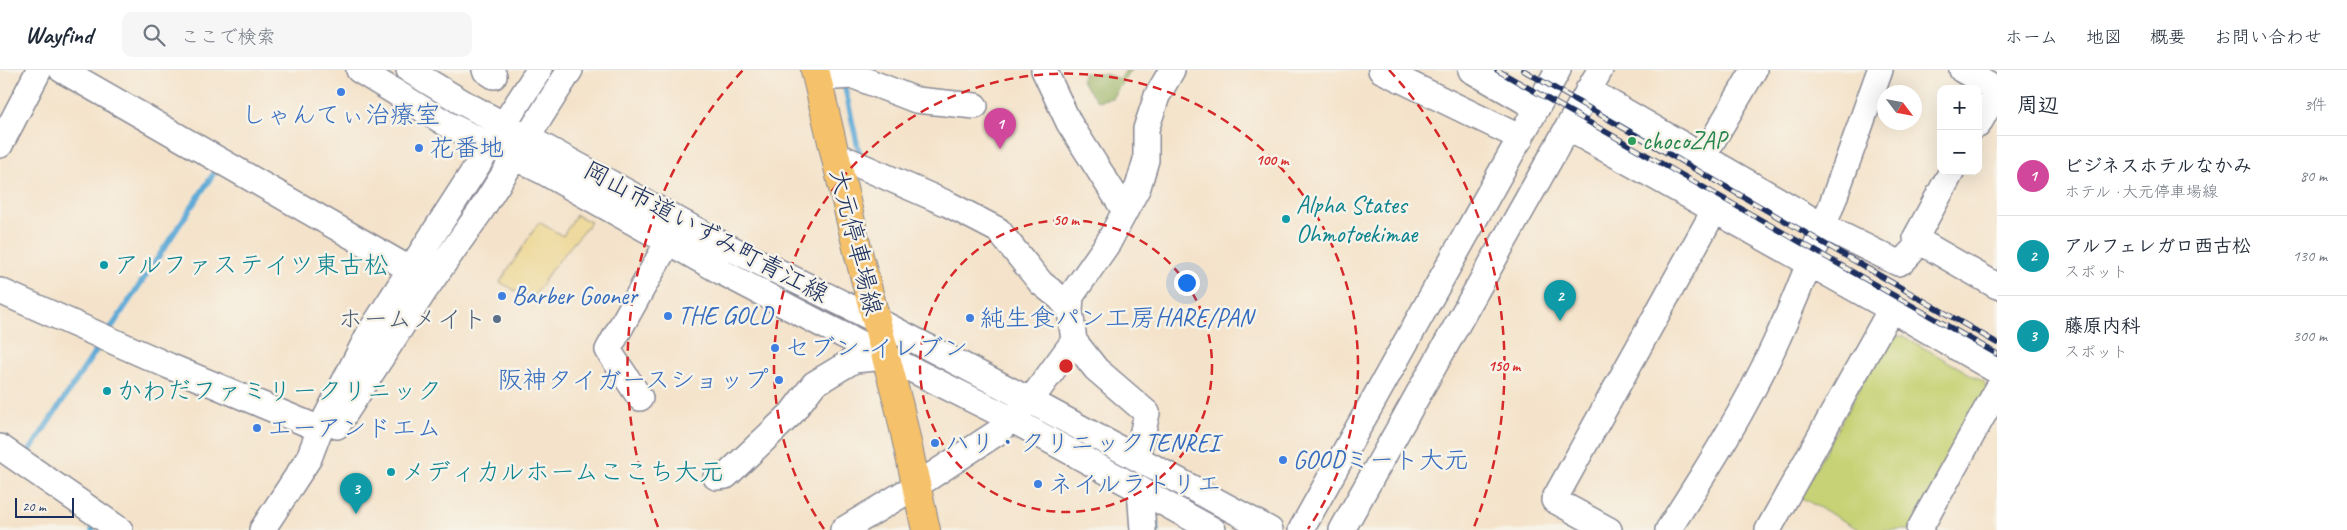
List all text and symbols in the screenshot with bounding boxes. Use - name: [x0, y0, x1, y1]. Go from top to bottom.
- search box: [122, 12, 472, 57]
- text: Wayfind: [25, 20, 92, 50]
- icon: search: [140, 21, 168, 49]
- text: ここで検索: [180, 25, 275, 49]
- text: ホーム: [2005, 26, 2058, 48]
- text: 地図: [2086, 26, 2122, 48]
- text: 概要: [2150, 26, 2186, 48]
- text: お問い合わせ: [2214, 26, 2322, 48]
- north arrow: [1877, 85, 1922, 130]
- map controls: [1937, 85, 1982, 175]
- button: +: [1937, 85, 1982, 130]
- marker: しゃんてぃ治療室: [335, 86, 347, 98]
- text: 周辺: [2017, 92, 2059, 118]
- text: 3件: [2304, 95, 2327, 115]
- place label: しゃんてぃ治療室: [242, 99, 440, 131]
- pin: 1: [984, 108, 1016, 149]
- place label: chocoZAP: [1642, 125, 1729, 157]
- button: −: [1937, 130, 1982, 175]
- place label: 花番地: [429, 132, 504, 164]
- marker: chocoZAP: [1626, 135, 1638, 147]
- marker: 花番地: [413, 142, 425, 154]
- text: 100 m: [1256, 151, 1290, 170]
- street label: 岡山市道いずみ町青江線: [578, 154, 834, 310]
- text: ビジネスホテルなかみ: [2064, 154, 2252, 178]
- street label: 大元停車場線: [822, 165, 890, 319]
- text: 1: [2029, 166, 2037, 186]
- text: 80 m: [2300, 166, 2327, 186]
- text: ホテル · 大元停車場線: [2064, 182, 2218, 202]
- place label: Alpha States Ohmotoekimae: [1296, 189, 1419, 250]
- text: 50 m: [1053, 211, 1080, 230]
- marker: Alpha States Ohmotoekimae: [1280, 213, 1292, 225]
- text: アルフェレガロ西古松: [2064, 234, 2251, 258]
- text: 2: [2029, 246, 2037, 266]
- text: 130 m: [2293, 246, 2327, 266]
- place label: アルファステイツ東古松: [114, 249, 389, 281]
- marker: アルファステイツ東古松: [98, 259, 110, 271]
- text: スポット: [2064, 262, 2128, 282]
- your location: [1174, 270, 1200, 296]
- place label: Barber Gooner: [512, 280, 639, 312]
- pin: 2: [1544, 280, 1576, 321]
- marker: Barber Gooner: [496, 290, 508, 302]
- place label: THE GOLD: [678, 300, 774, 332]
- place label: 純生食パン工房HARE/PAN: [980, 302, 1256, 334]
- place label: ホームメイト: [338, 303, 487, 335]
- marker: THE GOLD: [662, 310, 674, 322]
- marker: 純生食パン工房HARE/PAN: [964, 312, 976, 324]
- marker: ホームメイト: [491, 313, 503, 325]
- text: 藤原内科: [2064, 314, 2140, 338]
- text: 3: [2029, 326, 2037, 346]
- text: 300 m: [2293, 326, 2327, 346]
- place label: セブン-イレブン: [785, 332, 968, 364]
- marker: セブン-イレブン: [769, 342, 781, 354]
- text: スポット: [2064, 342, 2128, 362]
- centre of rings: [1057, 357, 1075, 375]
- text: 150 m: [1488, 357, 1522, 376]
- place label: 阪神タイガースショップ: [497, 364, 769, 396]
- marker: 阪神タイガースショップ: [773, 374, 785, 386]
- place label: かわだファミリークリニック: [117, 375, 442, 407]
- marker: かわだファミリークリニック: [101, 385, 113, 397]
- place label: エーアンドエム: [267, 412, 442, 444]
- marker: エーアンドエム: [251, 422, 263, 434]
- place label: ハリ・クリニックTENREI: [945, 427, 1224, 459]
- marker: ハリ・クリニックTENREI: [929, 437, 941, 449]
- place label: GOODミート大元: [1293, 444, 1469, 476]
- marker: GOODミート大元: [1277, 454, 1289, 466]
- place label: メディカルホームここち大元: [401, 456, 724, 488]
- marker: メディカルホームここち大元: [385, 466, 397, 478]
- place label: ネイルラトリエ: [1048, 468, 1222, 500]
- pin: 3: [340, 473, 372, 514]
- marker: ネイルラトリエ: [1032, 478, 1044, 490]
- scale bar: [15, 495, 74, 518]
- text: 20 m: [22, 498, 46, 515]

